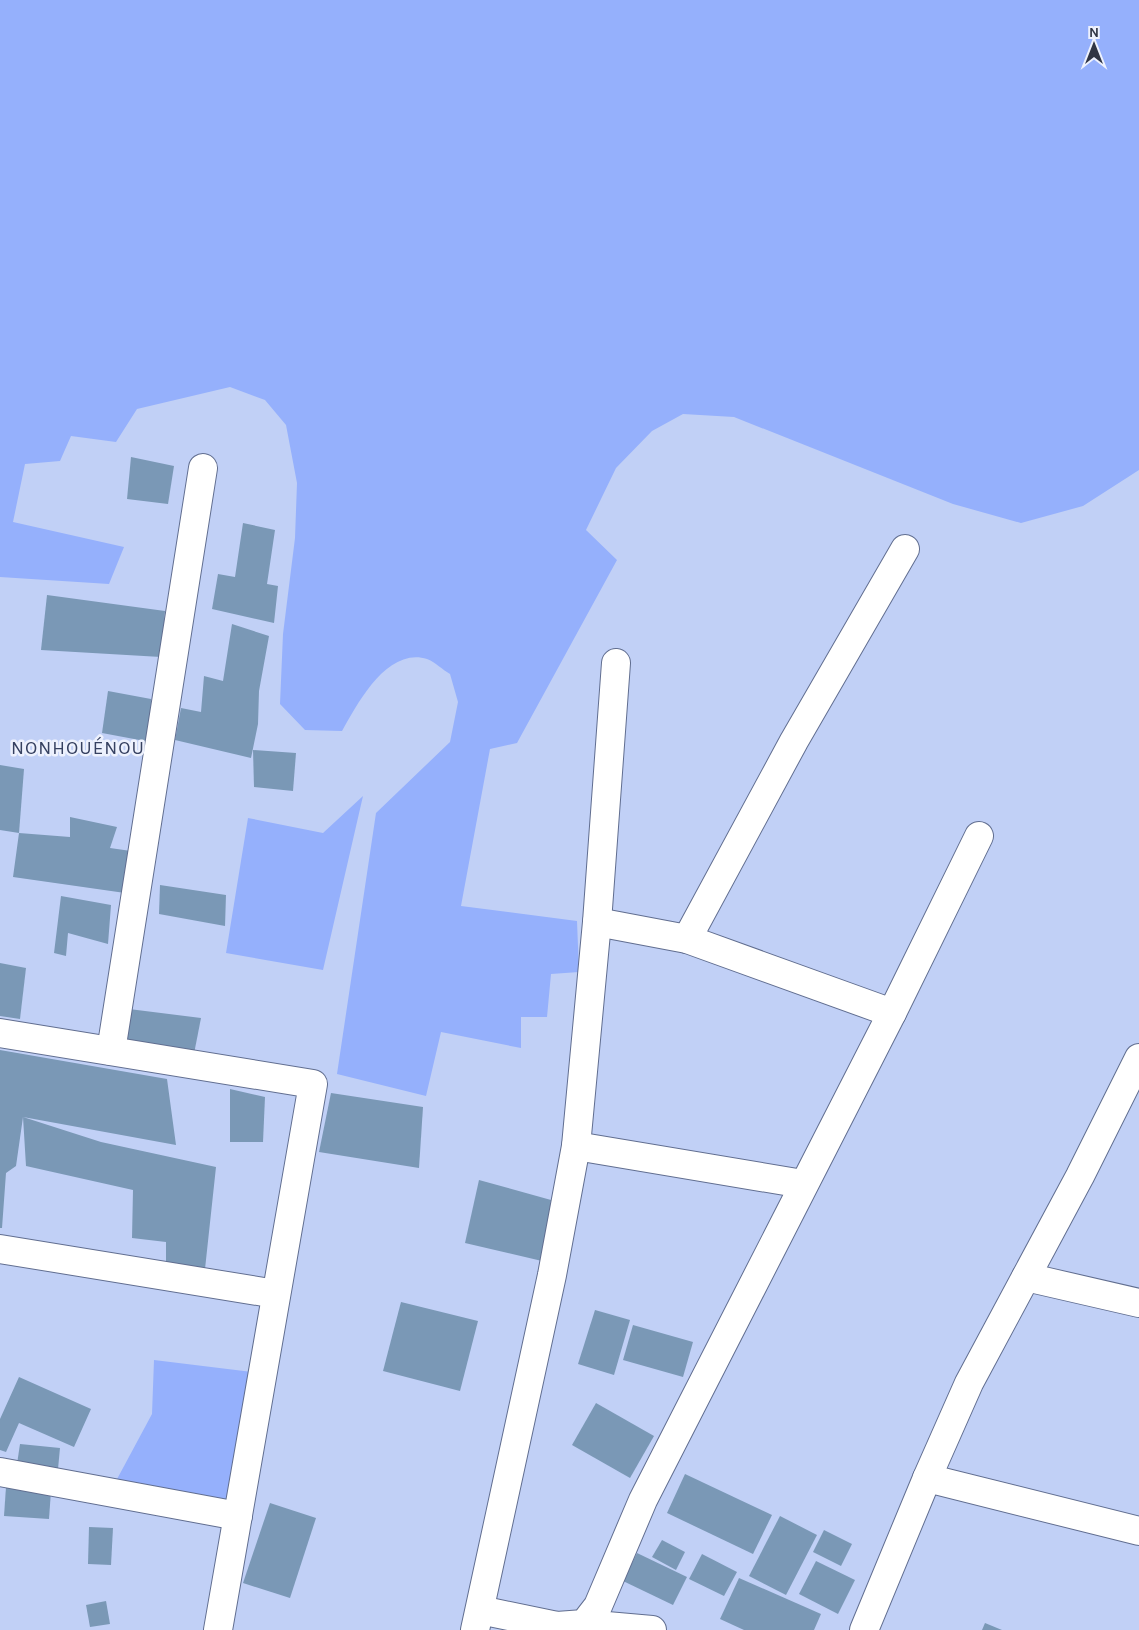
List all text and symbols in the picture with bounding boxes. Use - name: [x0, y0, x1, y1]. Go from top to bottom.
- north arrow: [1069, 20, 1119, 70]
- text: N: [1089, 24, 1099, 41]
- district label: NONHOUÉNOU: [11, 736, 145, 759]

